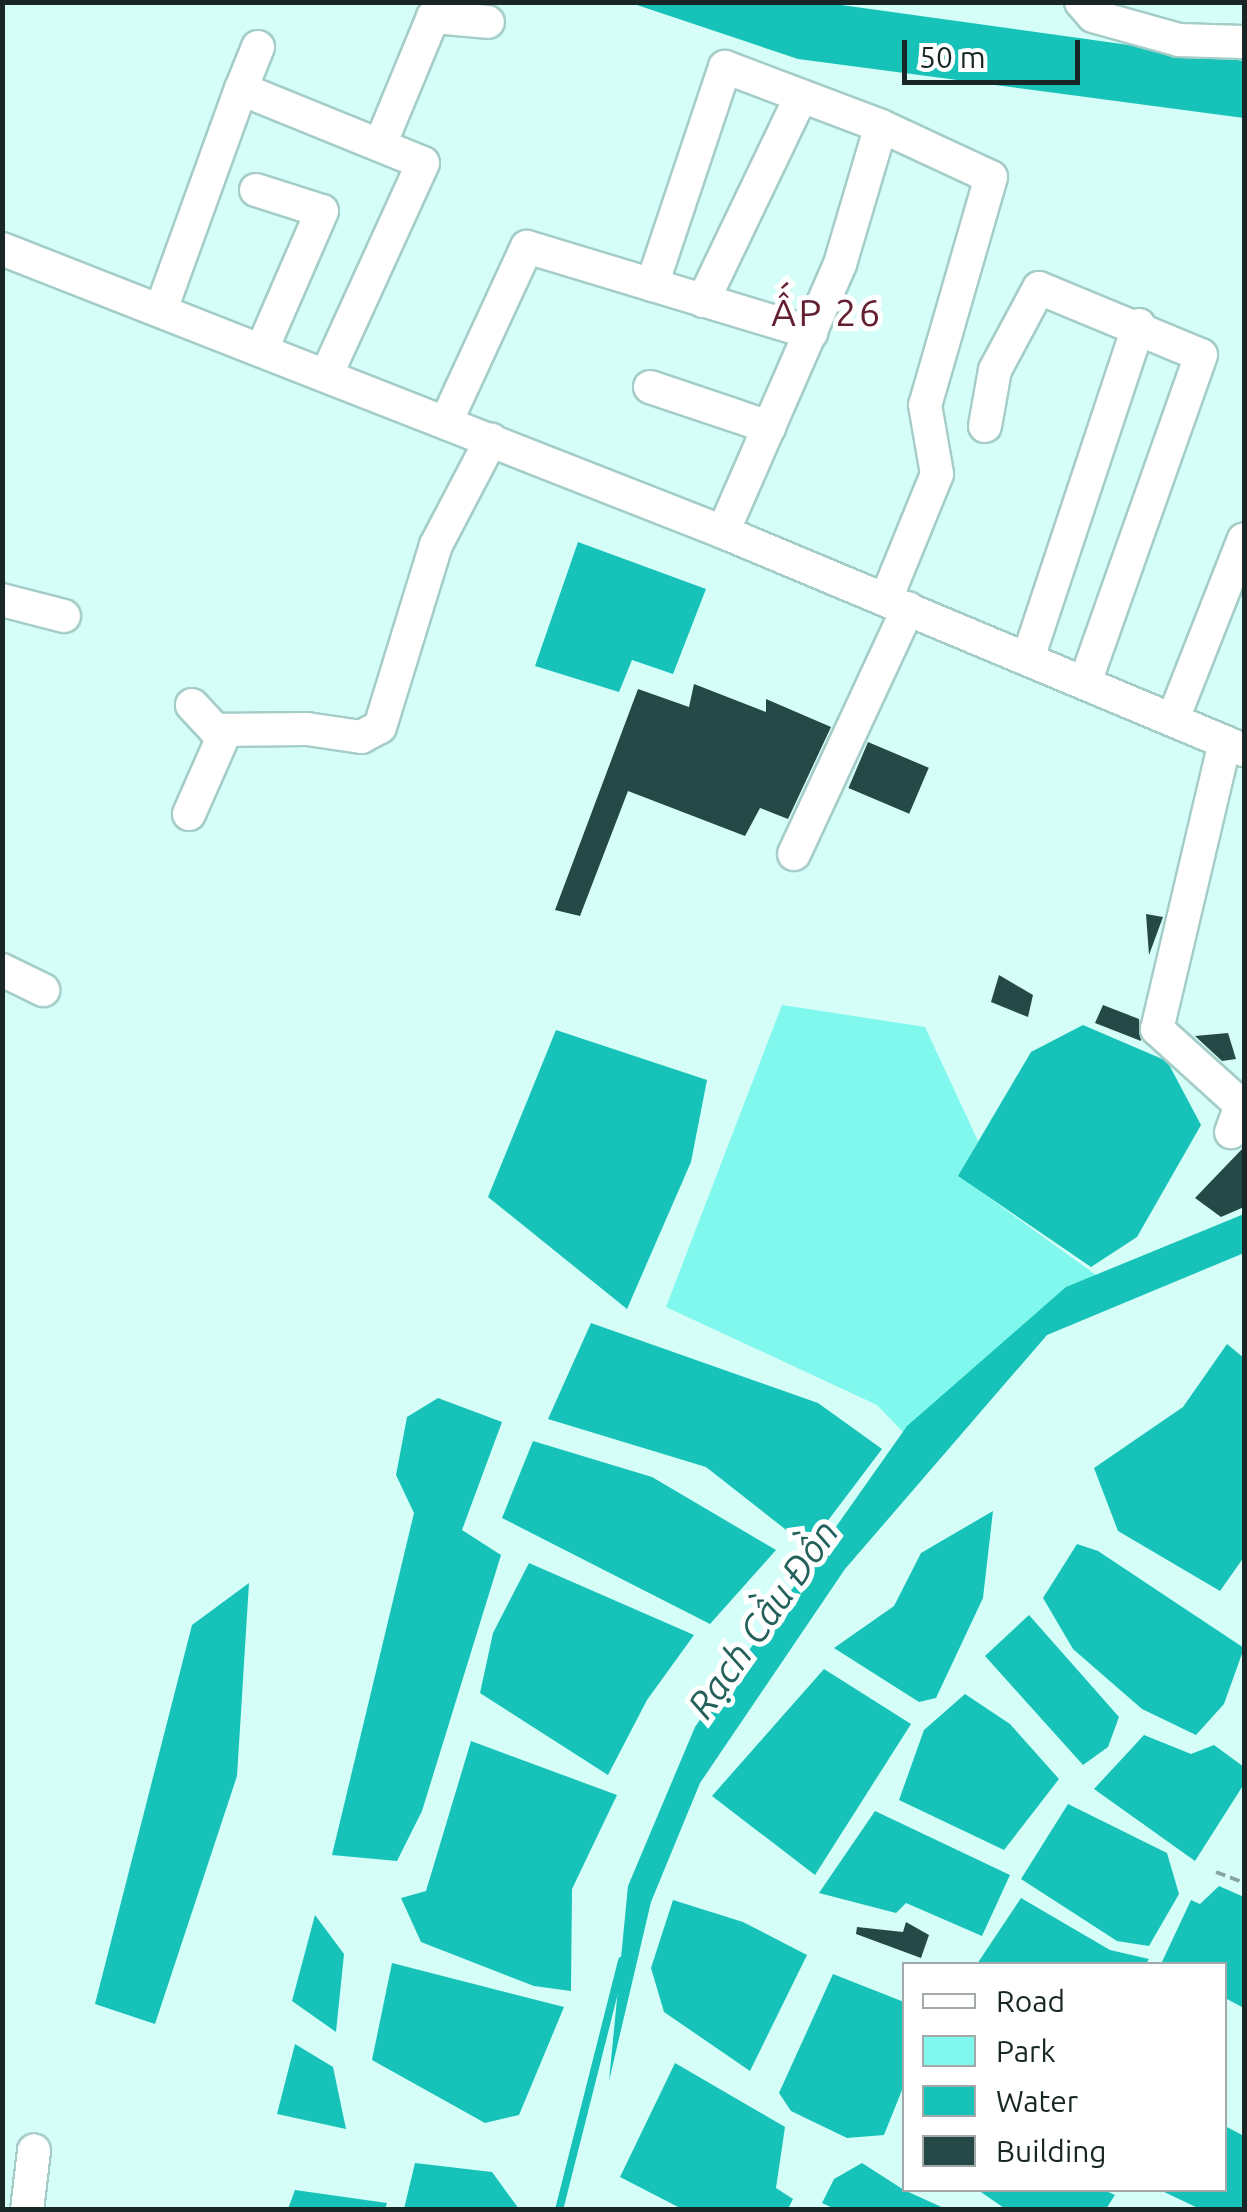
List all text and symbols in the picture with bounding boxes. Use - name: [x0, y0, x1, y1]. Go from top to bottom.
- scale bar: [907, 20, 1084, 82]
- text: 50 m: [919, 40, 986, 74]
- district label: ẤP 26: [771, 290, 883, 336]
- water label: Rạch Cầu Đồn: [678, 1511, 848, 1727]
- legend: [902, 1962, 1227, 2192]
- text: Road: [996, 1984, 1065, 2018]
- text: Park: [996, 2034, 1056, 2068]
- text: Water: [996, 2084, 1078, 2118]
- text: Building: [996, 2134, 1107, 2168]

